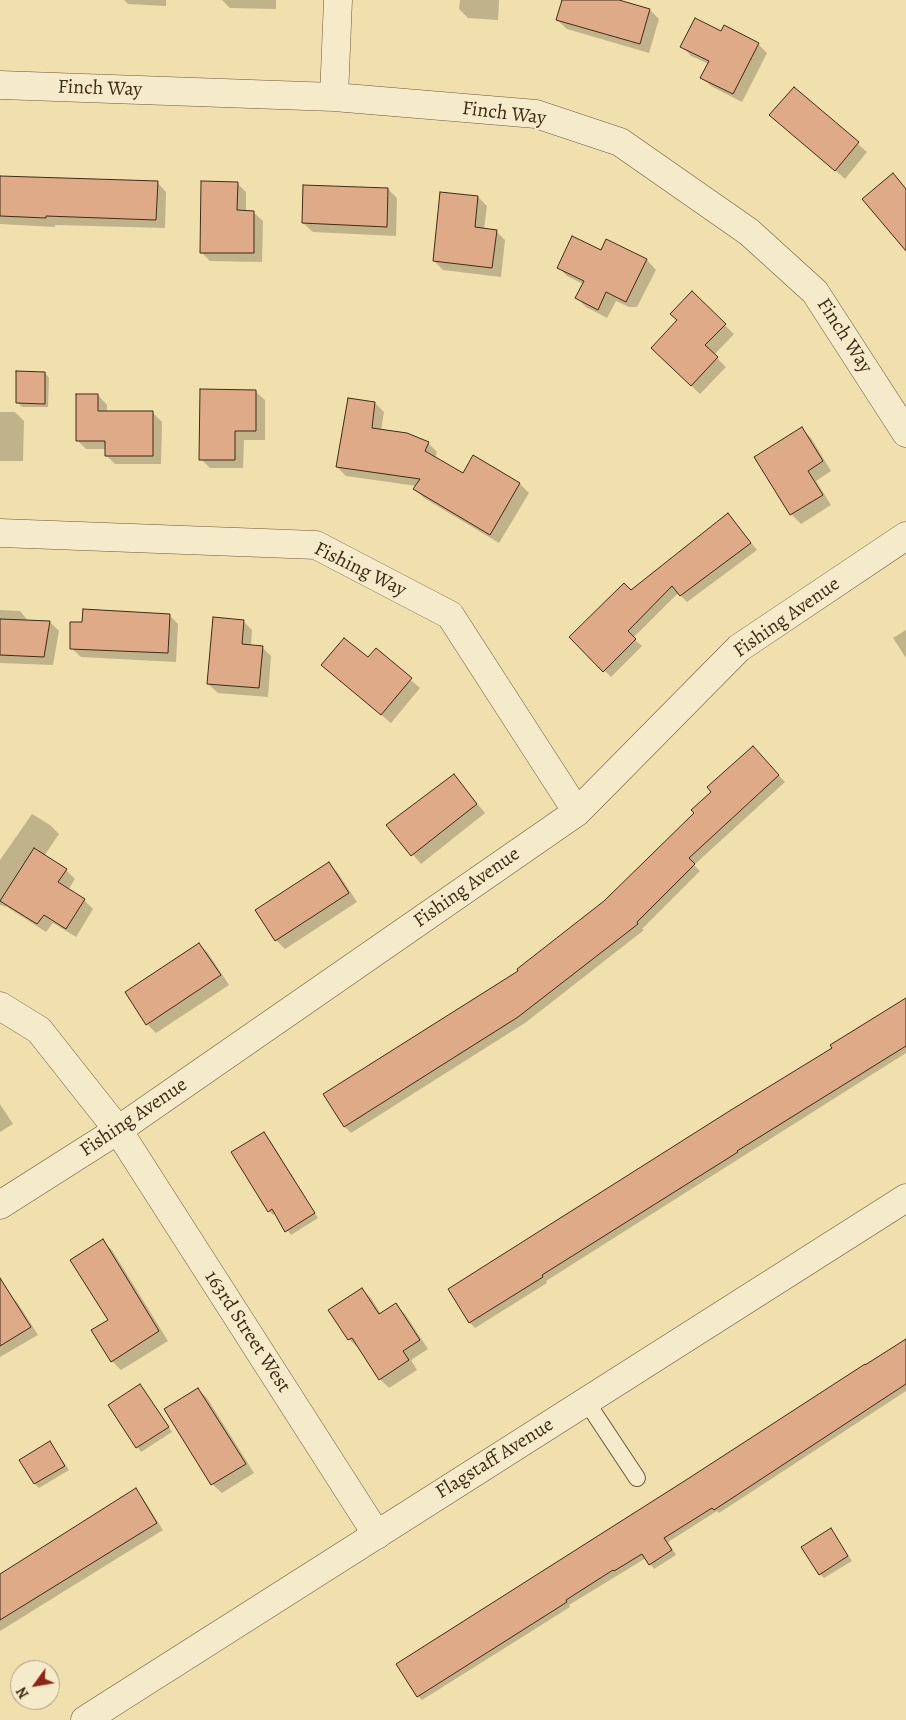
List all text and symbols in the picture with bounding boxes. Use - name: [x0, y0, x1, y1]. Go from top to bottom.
- street label: Finch Way: [57, 76, 143, 102]
- street label: Finch Way: [461, 97, 547, 131]
- street label: Finch Way: [811, 294, 877, 378]
- street label: Fishing Way: [310, 537, 410, 603]
- street label: Fishing Avenue: [729, 573, 845, 663]
- street label: Fishing Avenue: [409, 843, 525, 933]
- street label: Fishing Avenue: [76, 1073, 192, 1163]
- street label: 163rd Street West: [199, 1267, 295, 1397]
- street label: Flagstaff Avenue: [432, 1413, 558, 1505]
- north arrow: [10, 1660, 60, 1710]
- text: N: [12, 1683, 33, 1702]

